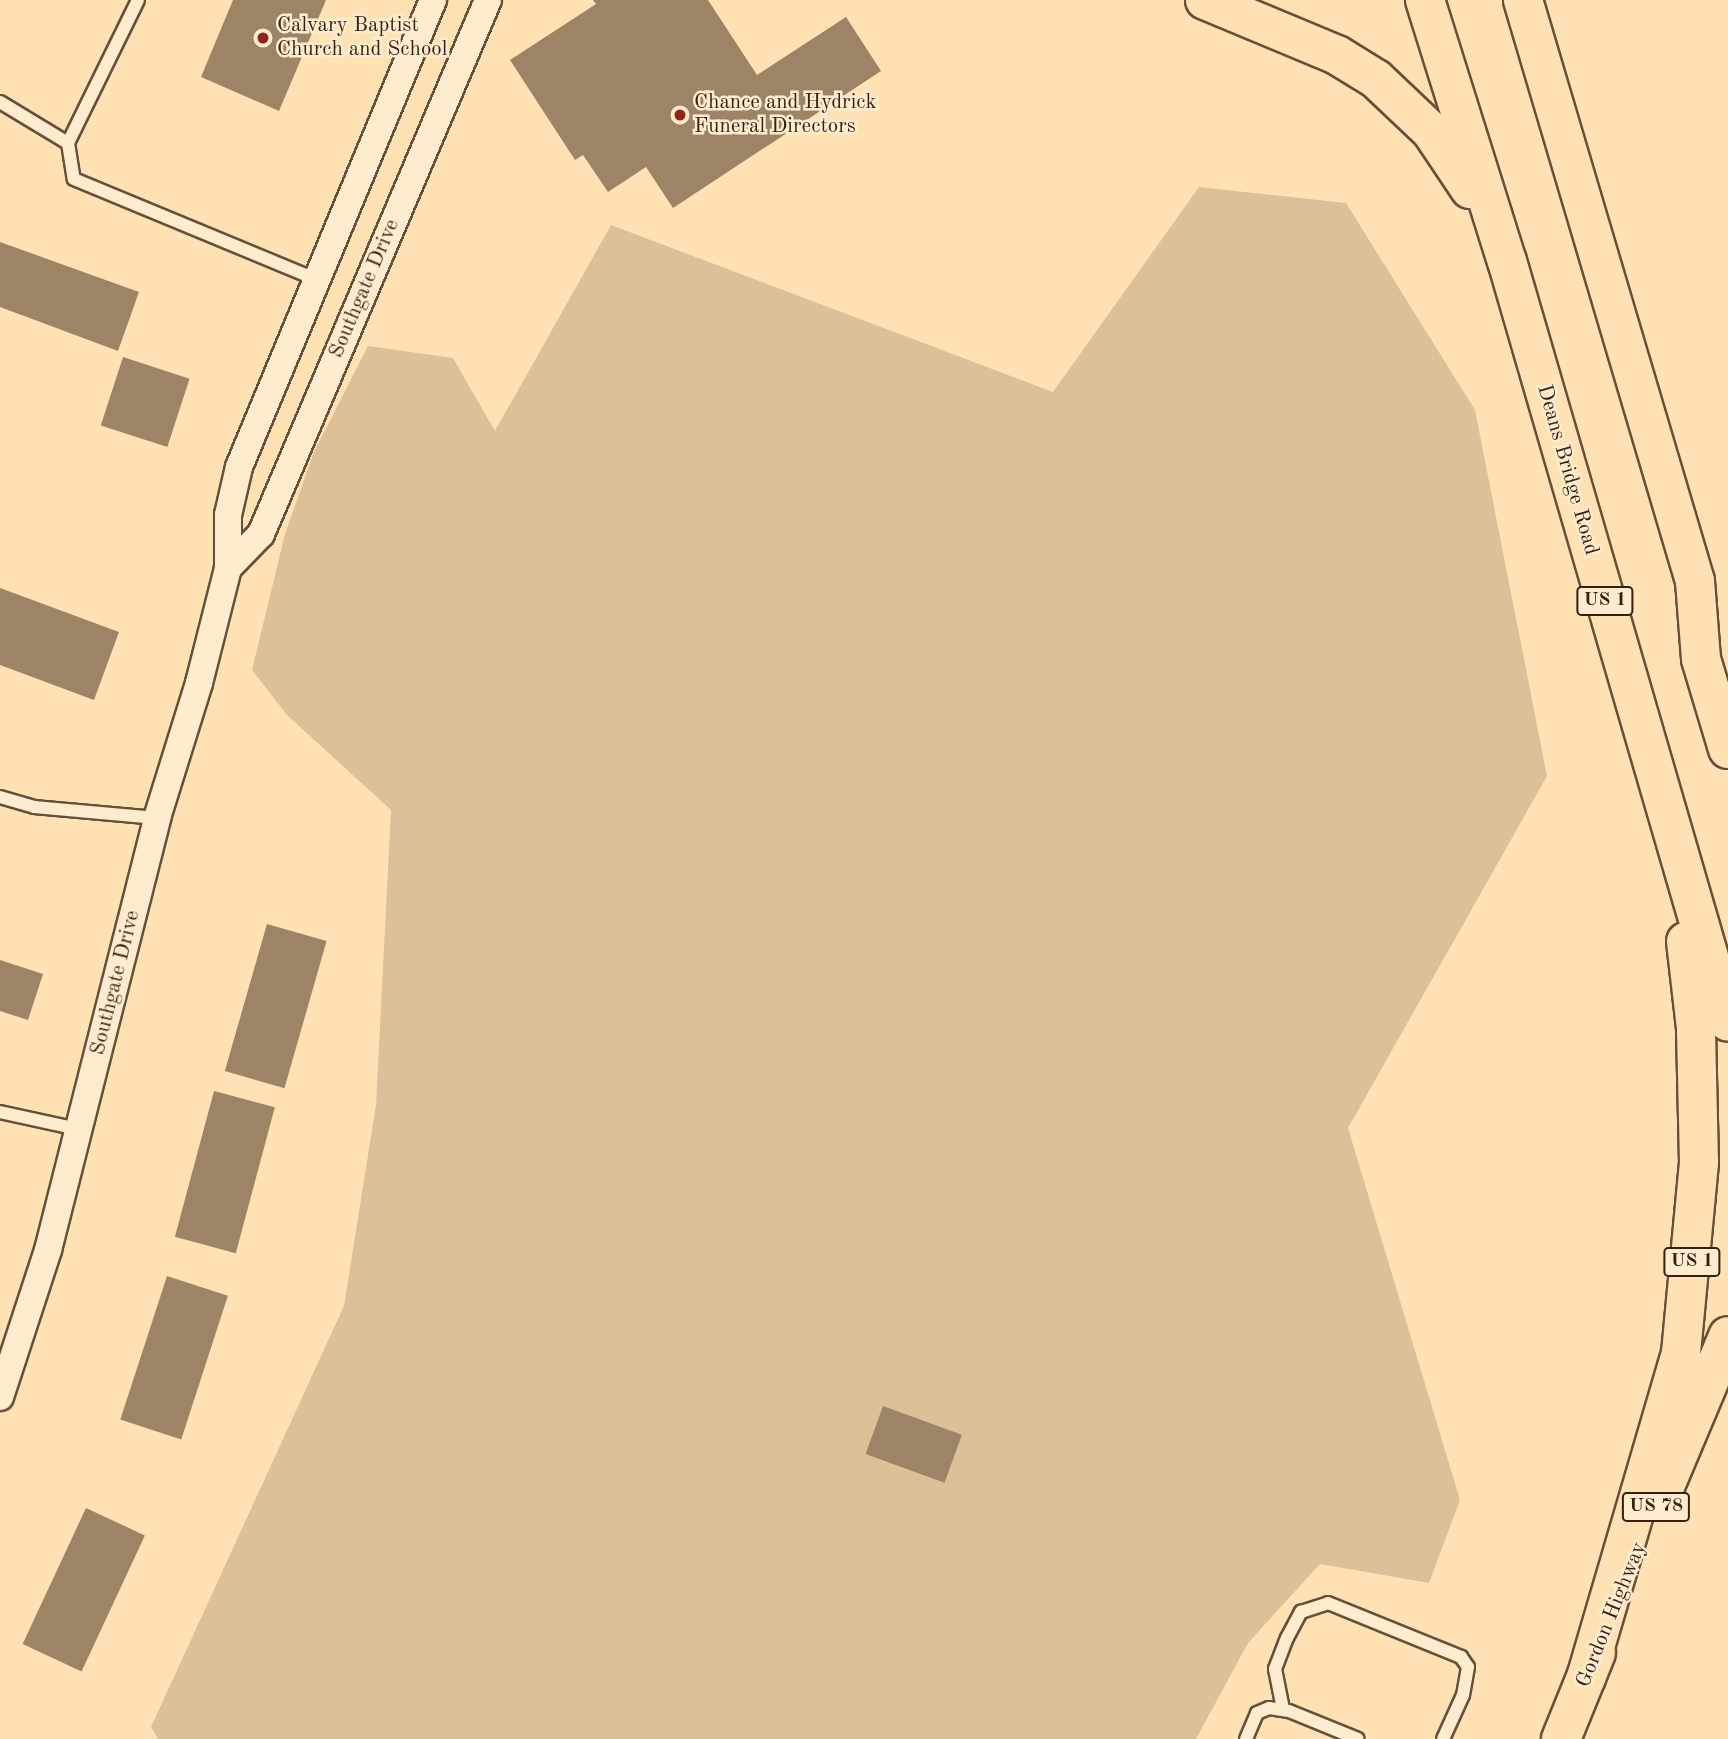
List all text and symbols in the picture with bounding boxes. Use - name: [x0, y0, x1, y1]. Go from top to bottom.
- place label: Calvary Baptist Church and School: [277, 13, 447, 63]
- marker: Calvary Baptist Church and School: [255, 30, 271, 46]
- place label: Chance and Hydrick Funeral Directors: [694, 90, 876, 140]
- marker: Chance and Hydrick Funeral Directors: [672, 107, 688, 123]
- street label: Southgate Drive: [324, 216, 406, 362]
- street label: Deans Bridge Road: [1531, 382, 1603, 558]
- road number: US 1: [1575, 586, 1635, 616]
- street label: Southgate Drive: [86, 908, 146, 1058]
- road number: US 1: [1662, 1246, 1722, 1278]
- road number: US 78: [1621, 1492, 1691, 1522]
- street label: Gordon Highway: [1571, 1539, 1653, 1691]

